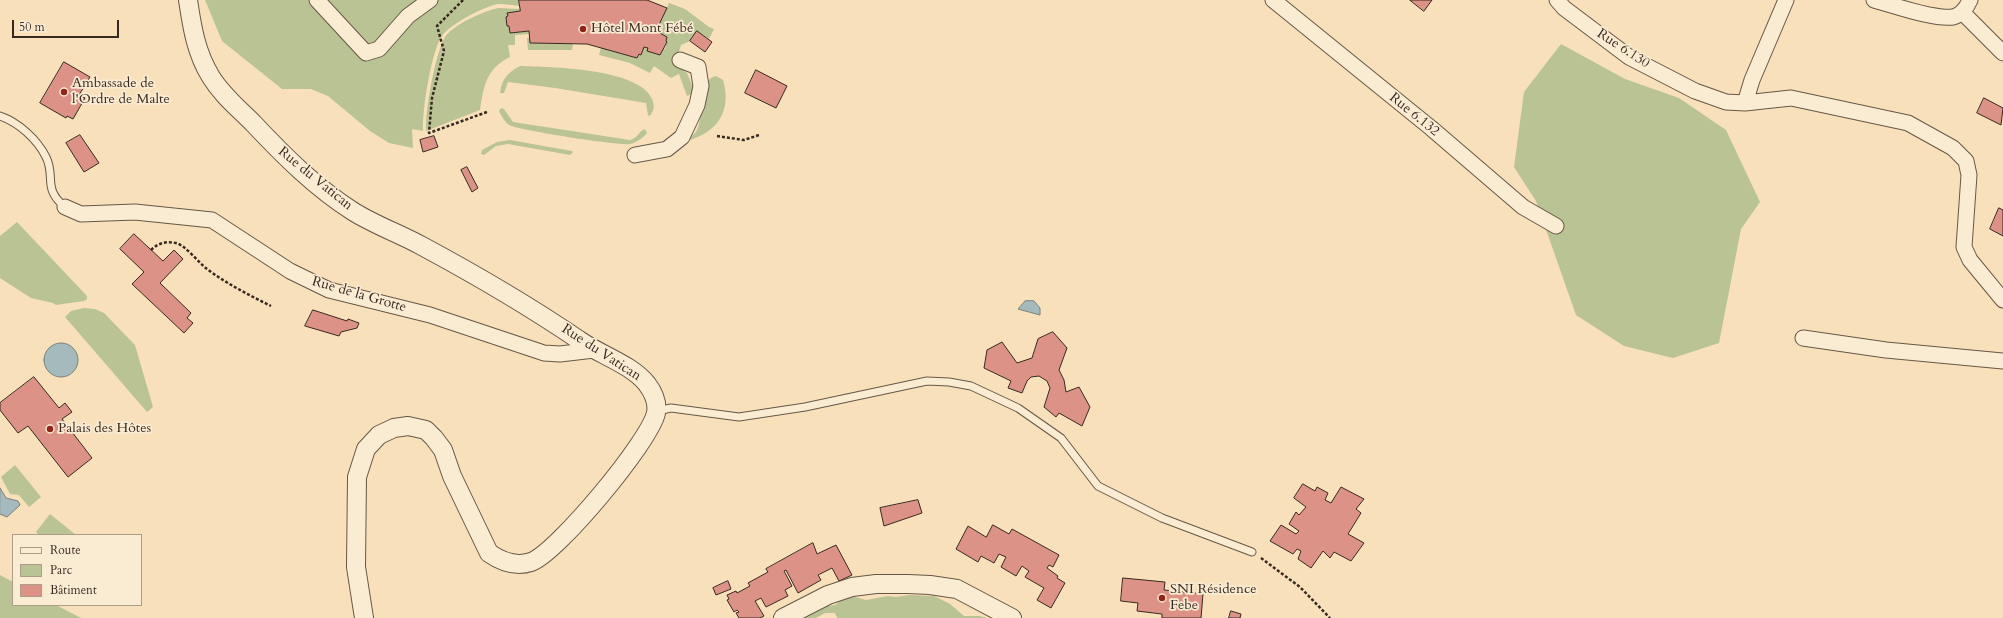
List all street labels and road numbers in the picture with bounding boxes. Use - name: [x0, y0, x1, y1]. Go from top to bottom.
- street label: Rue 6.130: [1593, 26, 1653, 72]
- street label: Rue 6.132: [1386, 90, 1442, 140]
- street label: Rue du Vatican: [274, 144, 356, 214]
- street label: Rue de la Grotte: [310, 274, 408, 316]
- street label: Rue du Vatican: [558, 321, 644, 385]

